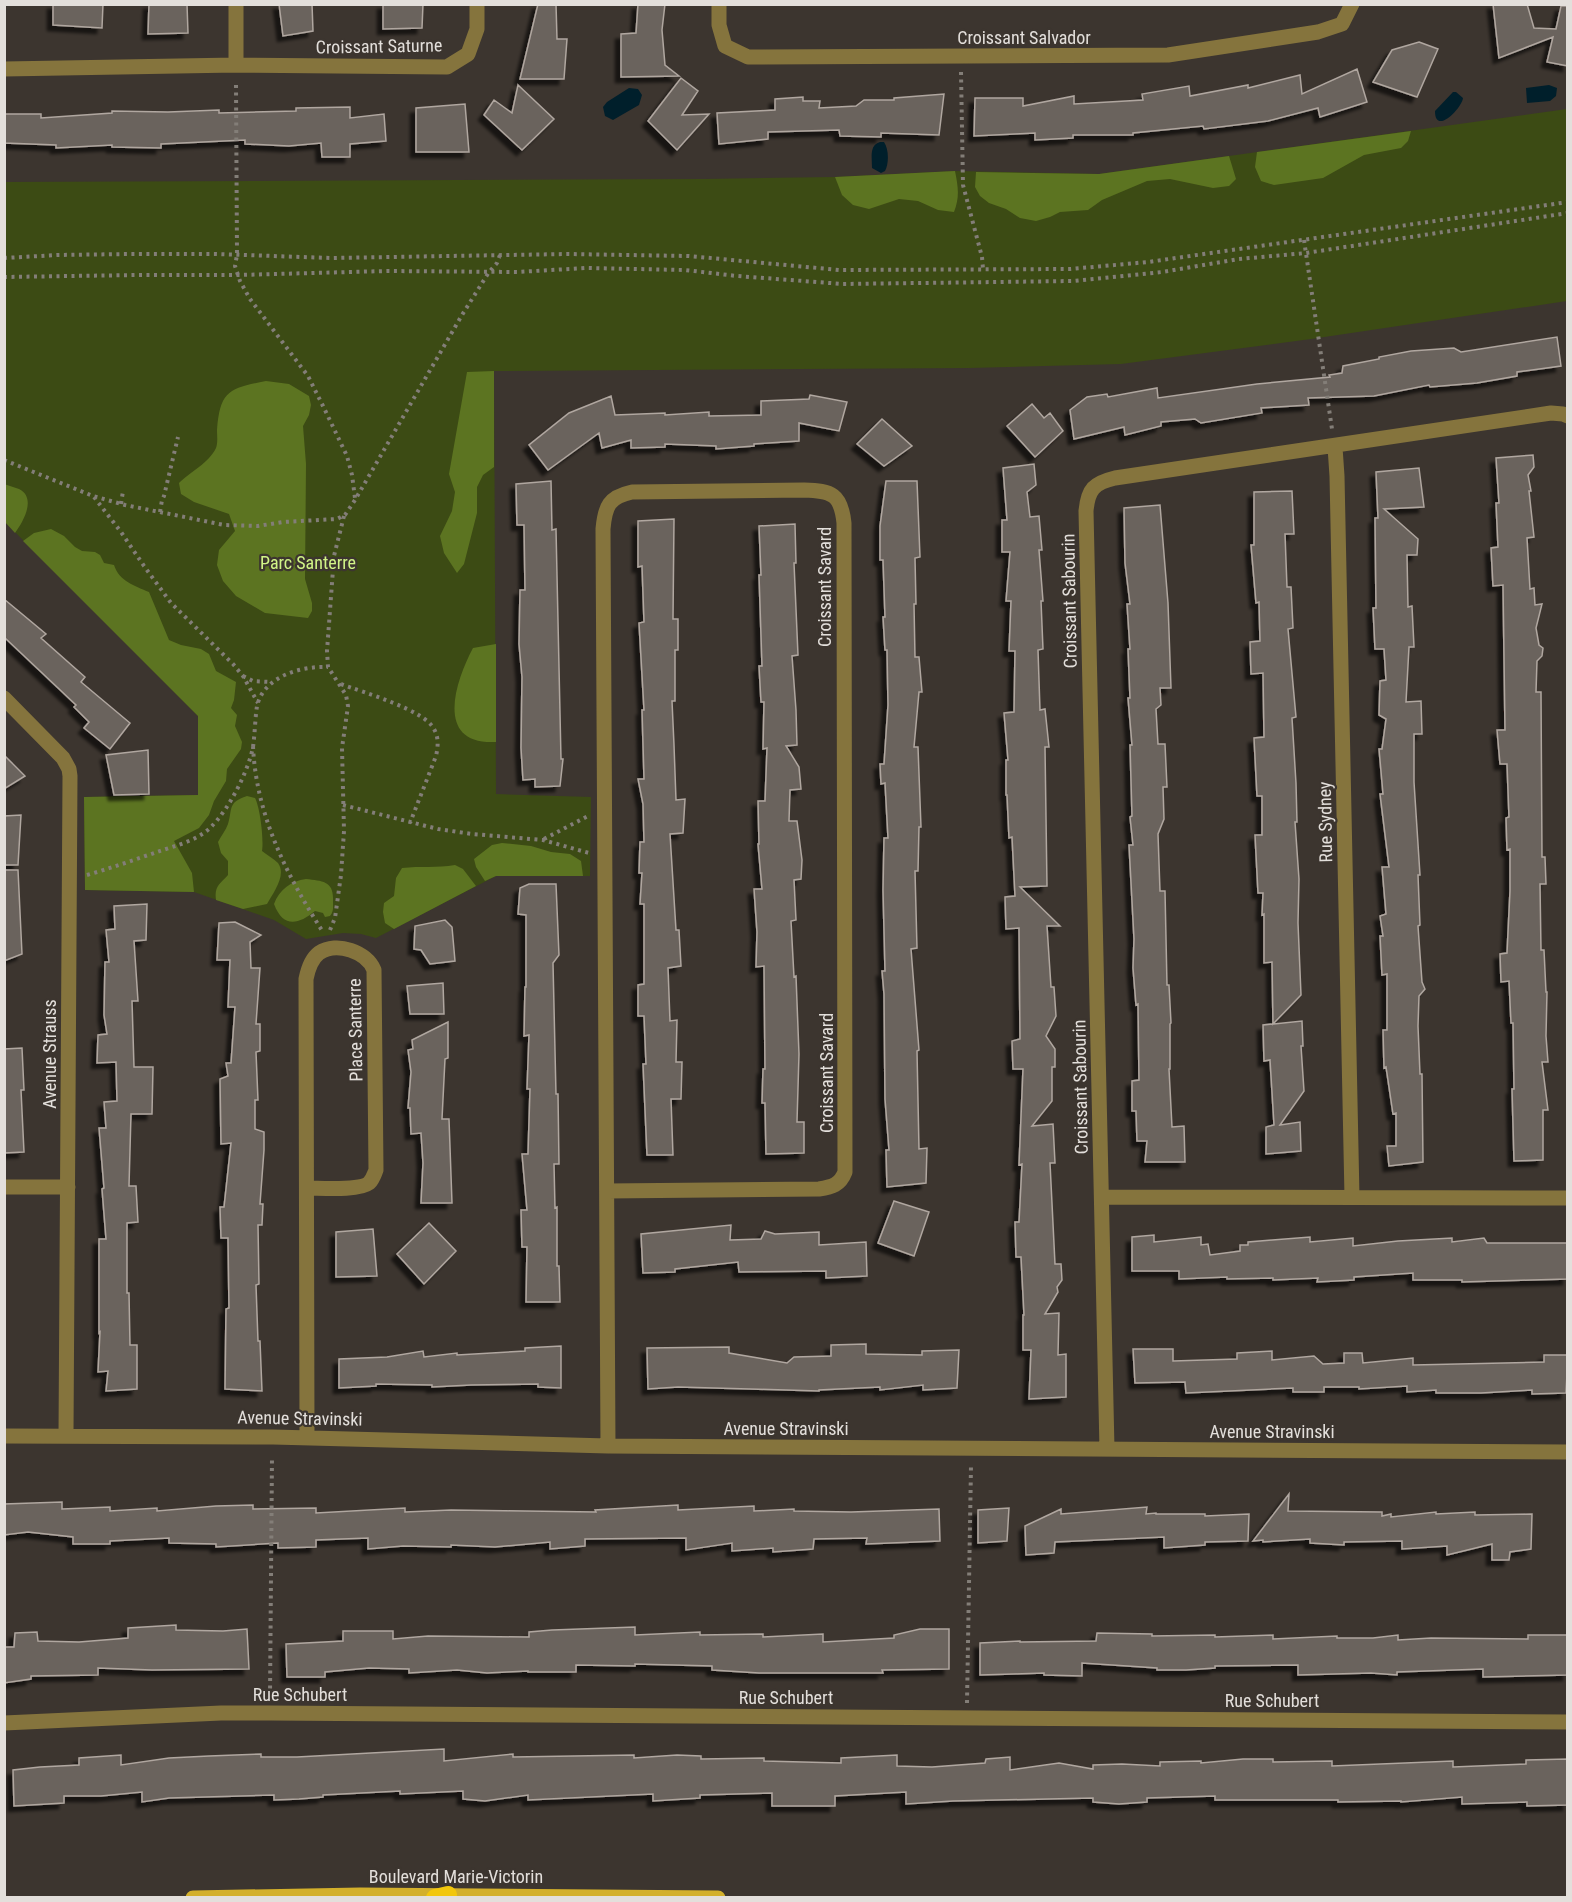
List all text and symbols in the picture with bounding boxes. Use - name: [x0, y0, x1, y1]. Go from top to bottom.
- street label: Croissant Salvador: [957, 27, 1091, 48]
- street label: Croissant Saturne: [316, 34, 442, 58]
- street label: Croissant Savard: [814, 527, 835, 647]
- street label: Croissant Sabourin: [1057, 533, 1081, 669]
- park label: Parc Santerre: [260, 552, 356, 573]
- street label: Rue Sydney: [1314, 781, 1336, 863]
- street label: Place Santerre: [344, 978, 366, 1082]
- street label: Avenue Strauss: [39, 999, 60, 1109]
- street label: Croissant Savard: [816, 1013, 837, 1133]
- street label: Croissant Sabourin: [1068, 1019, 1092, 1155]
- street label: Avenue Stravinski: [237, 1406, 363, 1430]
- street label: Avenue Stravinski: [723, 1418, 849, 1439]
- street label: Avenue Stravinski: [1209, 1421, 1335, 1442]
- street label: Rue Schubert: [253, 1684, 347, 1705]
- street label: Rue Schubert: [739, 1687, 833, 1708]
- street label: Rue Schubert: [1225, 1690, 1319, 1711]
- street label: Boulevard Marie-Victorin: [369, 1866, 543, 1887]

